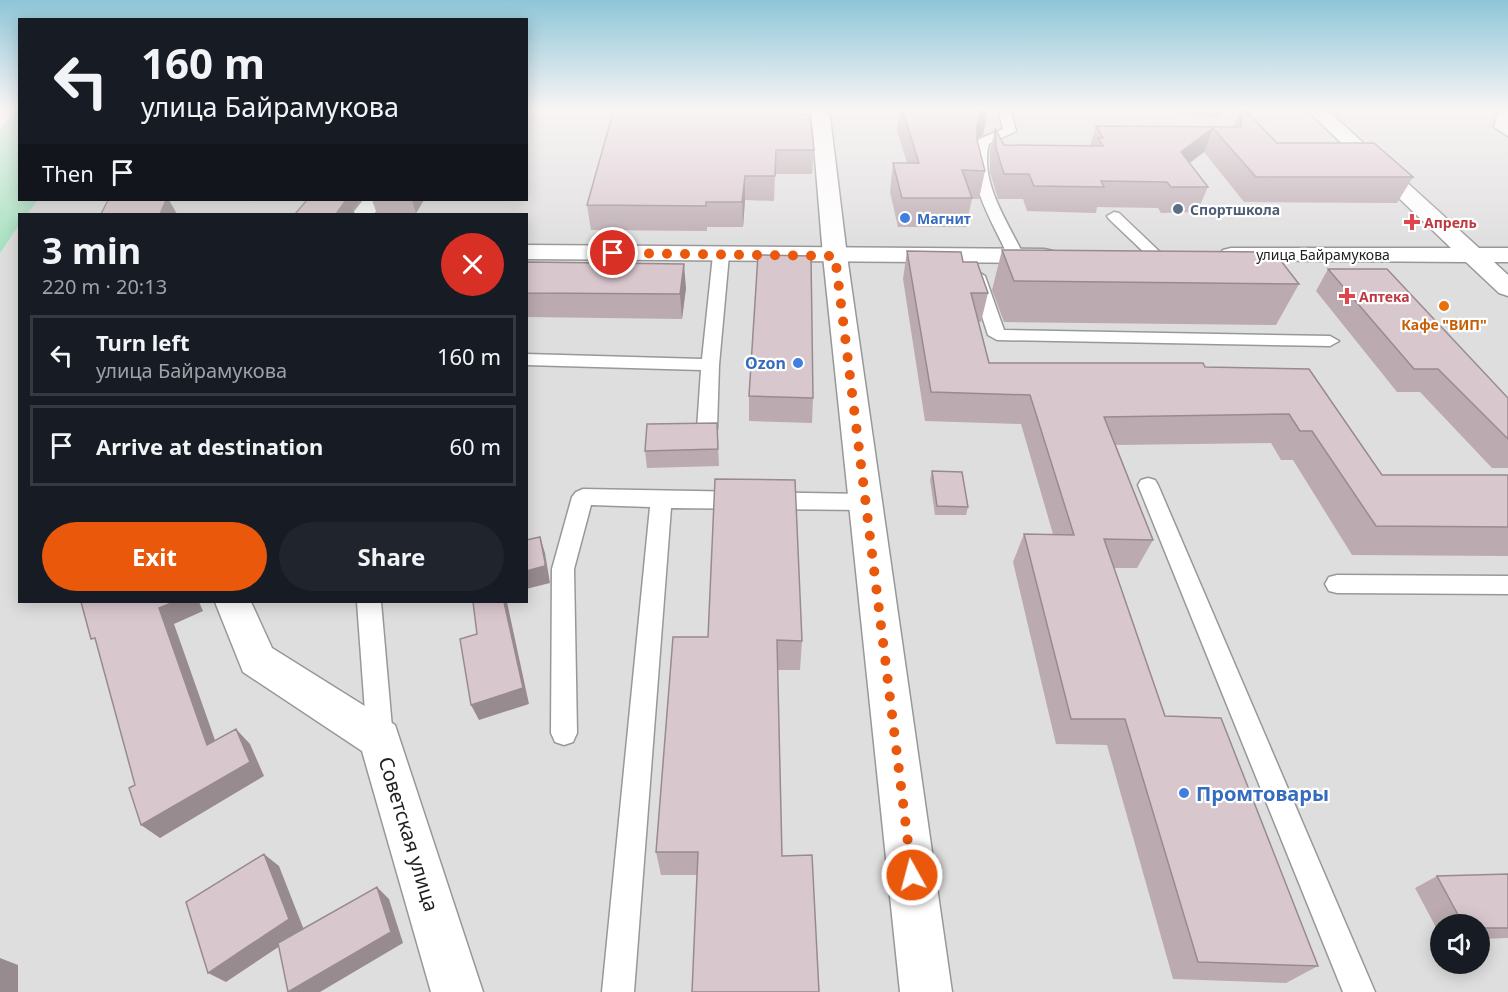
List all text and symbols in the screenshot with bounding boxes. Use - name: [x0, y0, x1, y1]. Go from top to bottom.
- text: 160 m: [141, 34, 265, 91]
- icon: left: [42, 42, 120, 120]
- text: улица Байрамукова: [141, 88, 399, 125]
- icon: arrive: [106, 156, 139, 189]
- text: Then: [42, 158, 94, 188]
- place label: Спортшкола: [1190, 200, 1280, 219]
- marker: Спортшкола: [1171, 202, 1185, 216]
- place label: Магнит: [917, 209, 971, 228]
- marker: Магнит: [898, 211, 912, 225]
- place label: Апрель: [1424, 213, 1477, 232]
- marker: Апрель: [1405, 215, 1419, 229]
- text: 3 min: [42, 226, 141, 275]
- pin: [587, 227, 638, 278]
- button: close: [441, 233, 504, 296]
- icon: arrive: [596, 236, 629, 269]
- street label: улица Байрамукова: [1256, 245, 1390, 264]
- text: 220 m · 20:13: [42, 273, 167, 300]
- place label: Аптека: [1359, 287, 1410, 306]
- marker: Аптека: [1340, 289, 1354, 303]
- marker: Кафе "ВИП": [1437, 299, 1451, 313]
- place label: Кафе "ВИП": [1401, 315, 1487, 334]
- text: Turn left: [96, 327, 190, 357]
- icon: left: [45, 339, 78, 372]
- text: 160 m: [437, 341, 501, 371]
- place label: Ozon: [745, 352, 786, 374]
- marker: Ozon: [791, 356, 805, 370]
- text: улица Байрамукова: [96, 357, 287, 384]
- icon: arrive: [45, 429, 78, 462]
- text: Arrive at destination: [96, 431, 323, 461]
- text: 60 m: [450, 431, 501, 461]
- button: Exit: [42, 522, 267, 591]
- button: Share: [279, 522, 504, 591]
- street label: Советская улица: [373, 753, 445, 915]
- place label: Промтовары: [1196, 780, 1329, 807]
- marker: Промтовары: [1177, 786, 1191, 800]
- position arrow: [880, 843, 944, 907]
- map controls: [1430, 914, 1490, 974]
- button: sound: [1430, 914, 1490, 974]

